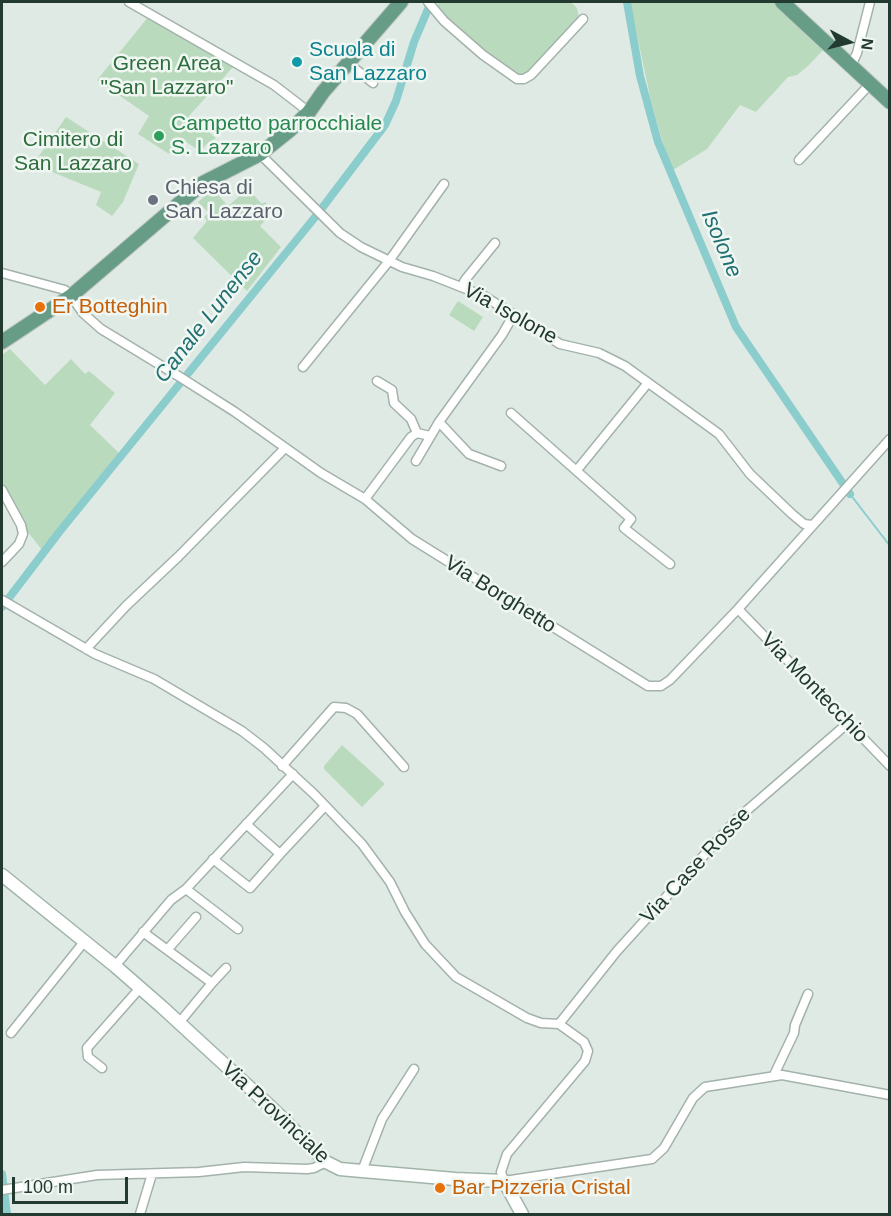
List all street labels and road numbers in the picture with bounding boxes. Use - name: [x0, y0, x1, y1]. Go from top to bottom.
- street label: Via Isolone: [459, 278, 561, 350]
- street label: Via Borghetto: [440, 551, 560, 639]
- street label: Via Montecchio: [755, 628, 873, 748]
- street label: Via Case Rosse: [636, 802, 756, 930]
- street label: Via Provinciale: [216, 1057, 334, 1169]

